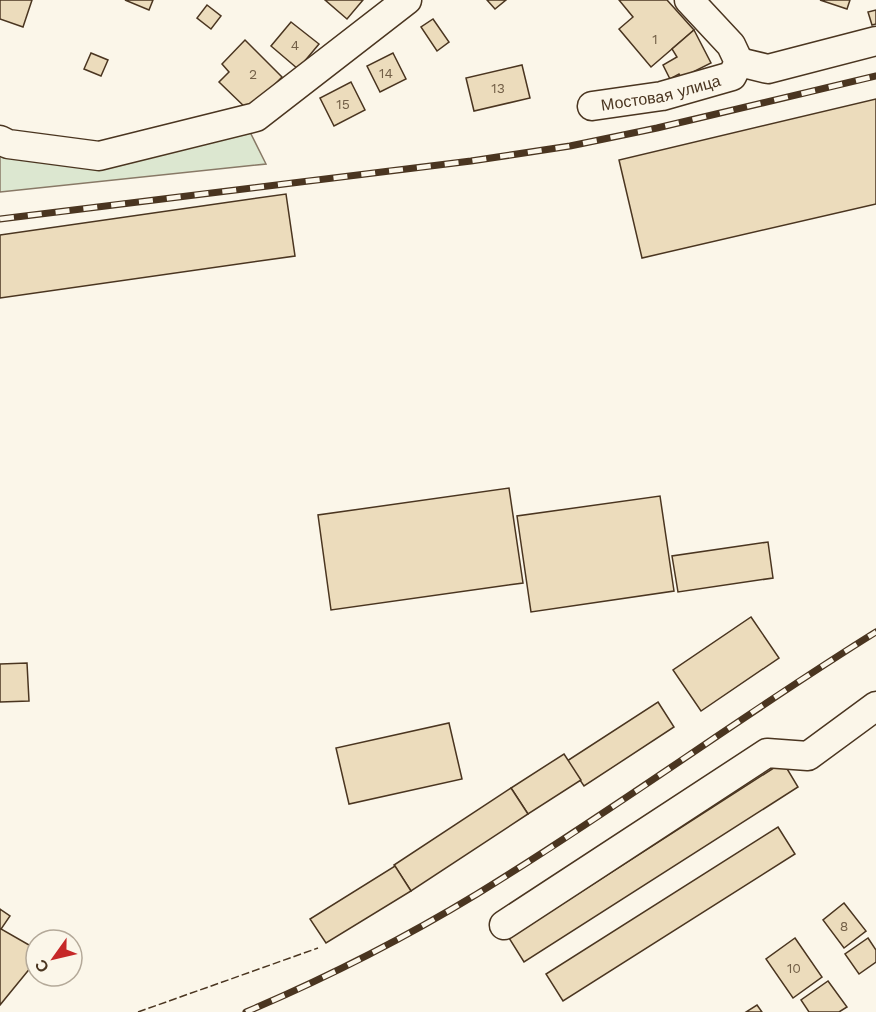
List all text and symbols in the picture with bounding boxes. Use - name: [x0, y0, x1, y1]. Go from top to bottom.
- house number: 1: [652, 31, 658, 47]
- house number: 4: [291, 37, 299, 53]
- house number: 14: [379, 65, 393, 81]
- house number: 2: [249, 66, 257, 82]
- street label: Мостовая улица: [600, 70, 723, 114]
- house number: 13: [491, 80, 505, 96]
- house number: 15: [336, 96, 350, 112]
- house number: 8: [840, 918, 848, 934]
- north arrow: [24, 928, 84, 988]
- text: С: [31, 956, 53, 976]
- house number: 10: [787, 960, 801, 976]

